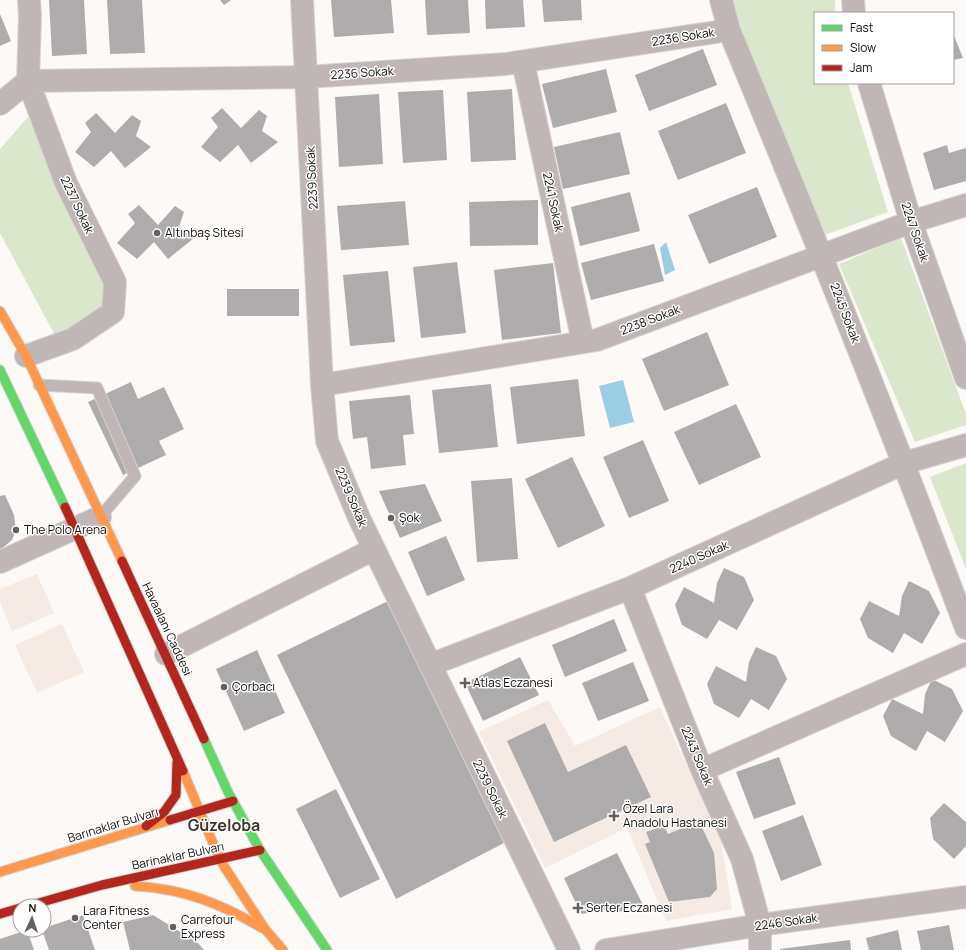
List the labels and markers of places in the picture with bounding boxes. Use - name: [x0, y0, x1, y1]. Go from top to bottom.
- place label: Altınbaş Sitesi: [165, 224, 244, 241]
- marker: Altınbaş Sitesi: [152, 228, 162, 238]
- place label: Şok: [399, 509, 420, 526]
- marker: Şok: [386, 513, 396, 523]
- place label: The Polo Arena: [24, 521, 107, 538]
- marker: The Polo Arena: [11, 525, 21, 535]
- place label: Atlas Eczanesi: [473, 674, 553, 691]
- place label: Çorbacı: [232, 678, 275, 695]
- marker: Atlas Eczanesi: [460, 678, 470, 688]
- marker: Çorbacı: [219, 682, 229, 692]
- place label: Özel Lara Anadolu Hastanesi: [623, 800, 727, 831]
- marker: Özel Lara Anadolu Hastanesi: [608, 810, 620, 822]
- place label: Serter Eczanesi: [586, 899, 672, 916]
- place label: Lara Fitness Center: [83, 902, 149, 933]
- marker: Serter Eczanesi: [573, 903, 583, 913]
- place label: Carrefour Express: [181, 911, 235, 942]
- marker: Lara Fitness Center: [70, 913, 80, 923]
- marker: Carrefour Express: [168, 922, 178, 932]

